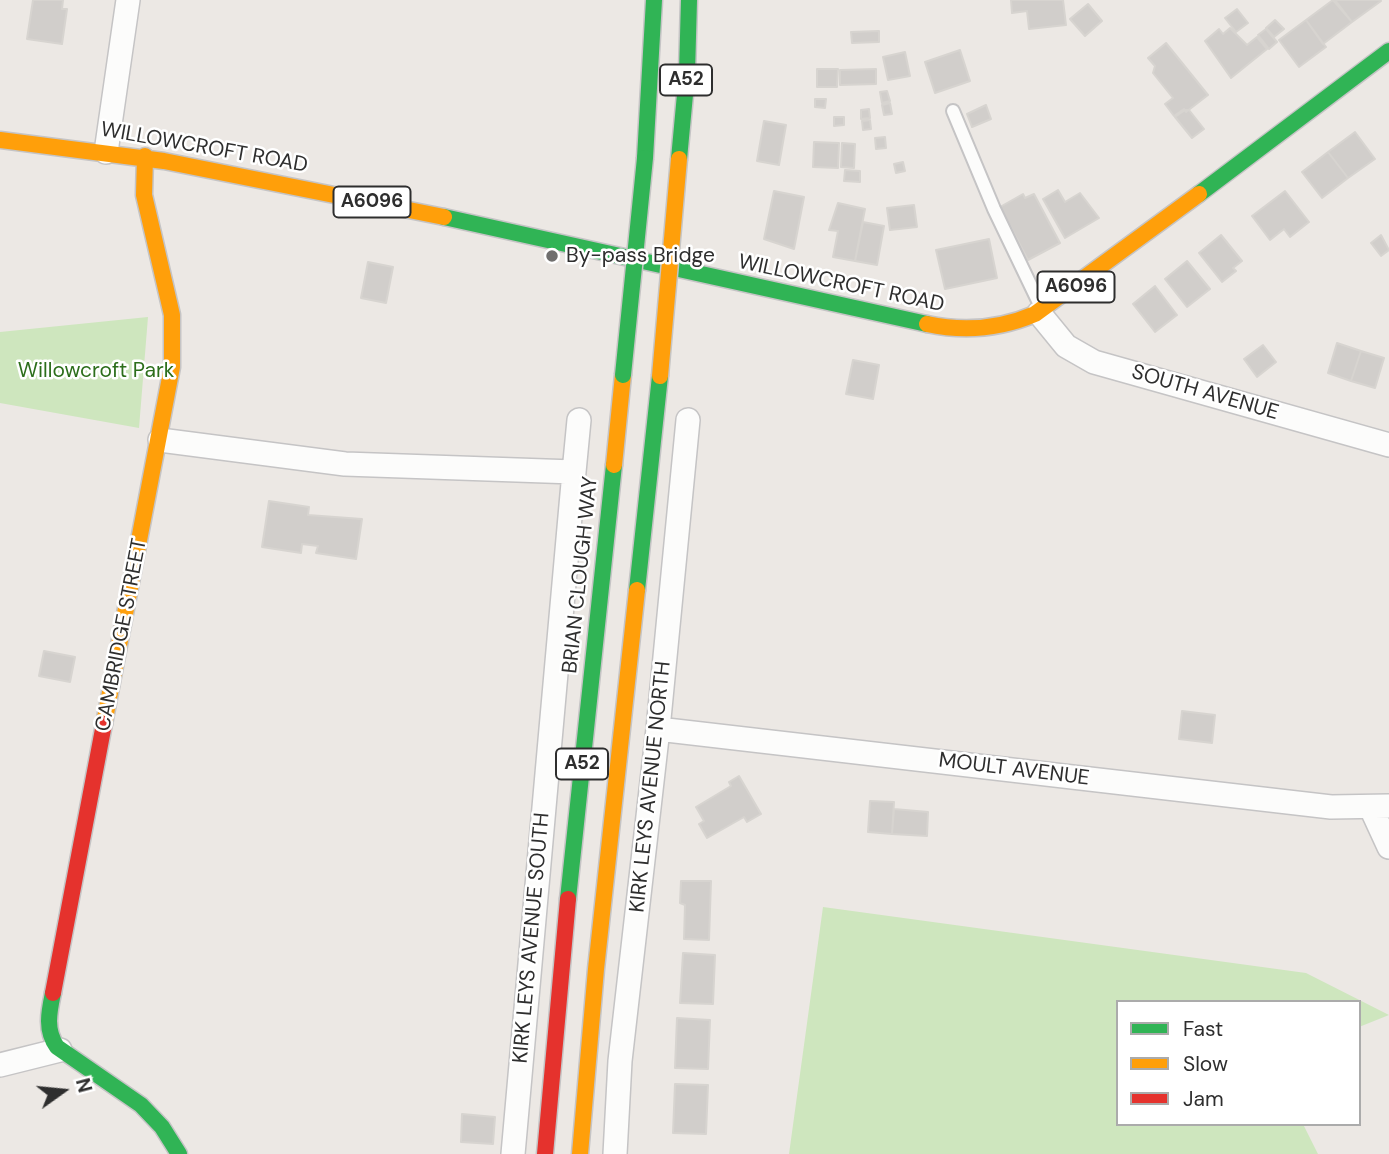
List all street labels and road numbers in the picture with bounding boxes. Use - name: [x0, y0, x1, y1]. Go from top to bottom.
- road number: A52: [660, 64, 712, 96]
- street label: WILLOWCROFT ROAD: [98, 117, 310, 179]
- road number: A6096: [334, 186, 410, 218]
- street label: WILLOWCROFT ROAD: [736, 250, 946, 318]
- road number: A6096: [1038, 272, 1114, 302]
- street label: SOUTH AVENUE: [1129, 360, 1281, 426]
- street label: BRIAN CLOUGH WAY: [558, 475, 604, 675]
- street label: CAMBRIDGE STREET: [91, 537, 153, 733]
- street label: KIRK LEYS AVENUE NORTH: [625, 660, 677, 914]
- road number: A52: [556, 748, 608, 779]
- street label: MOULT AVENUE: [937, 748, 1091, 792]
- street label: KIRK LEYS AVENUE SOUTH: [508, 812, 556, 1064]

